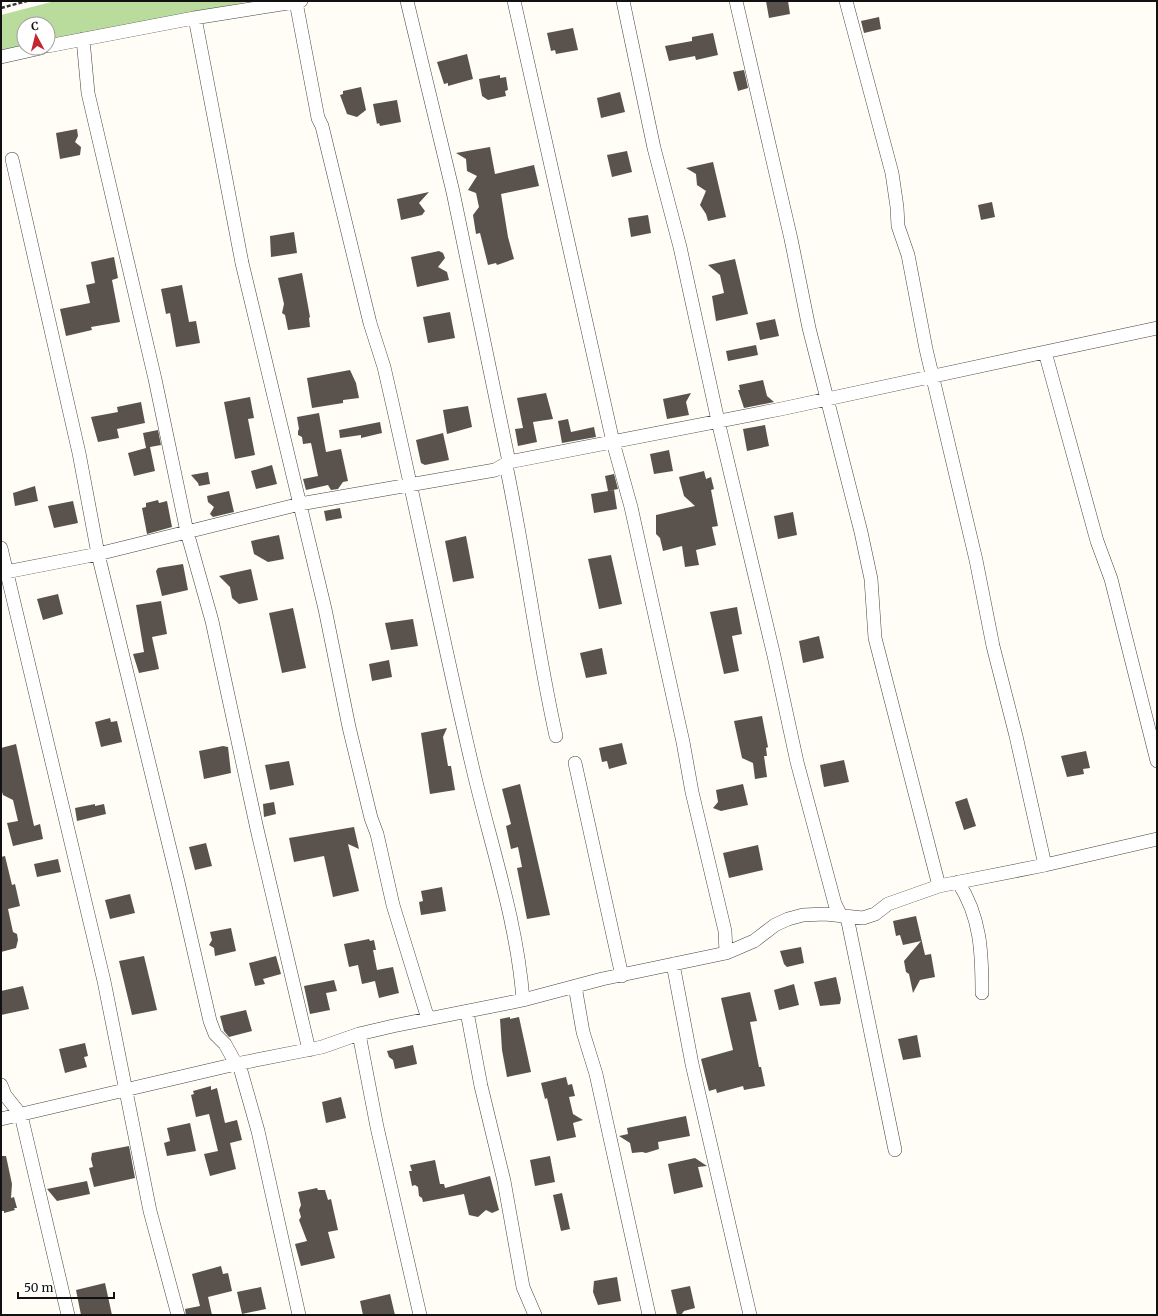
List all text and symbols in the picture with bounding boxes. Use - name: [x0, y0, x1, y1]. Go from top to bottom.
- north arrow: [16, 16, 56, 56]
- text: С: [30, 19, 39, 33]
- scale bar: [18, 1274, 114, 1300]
- text: 50 m: [24, 1280, 53, 1295]

